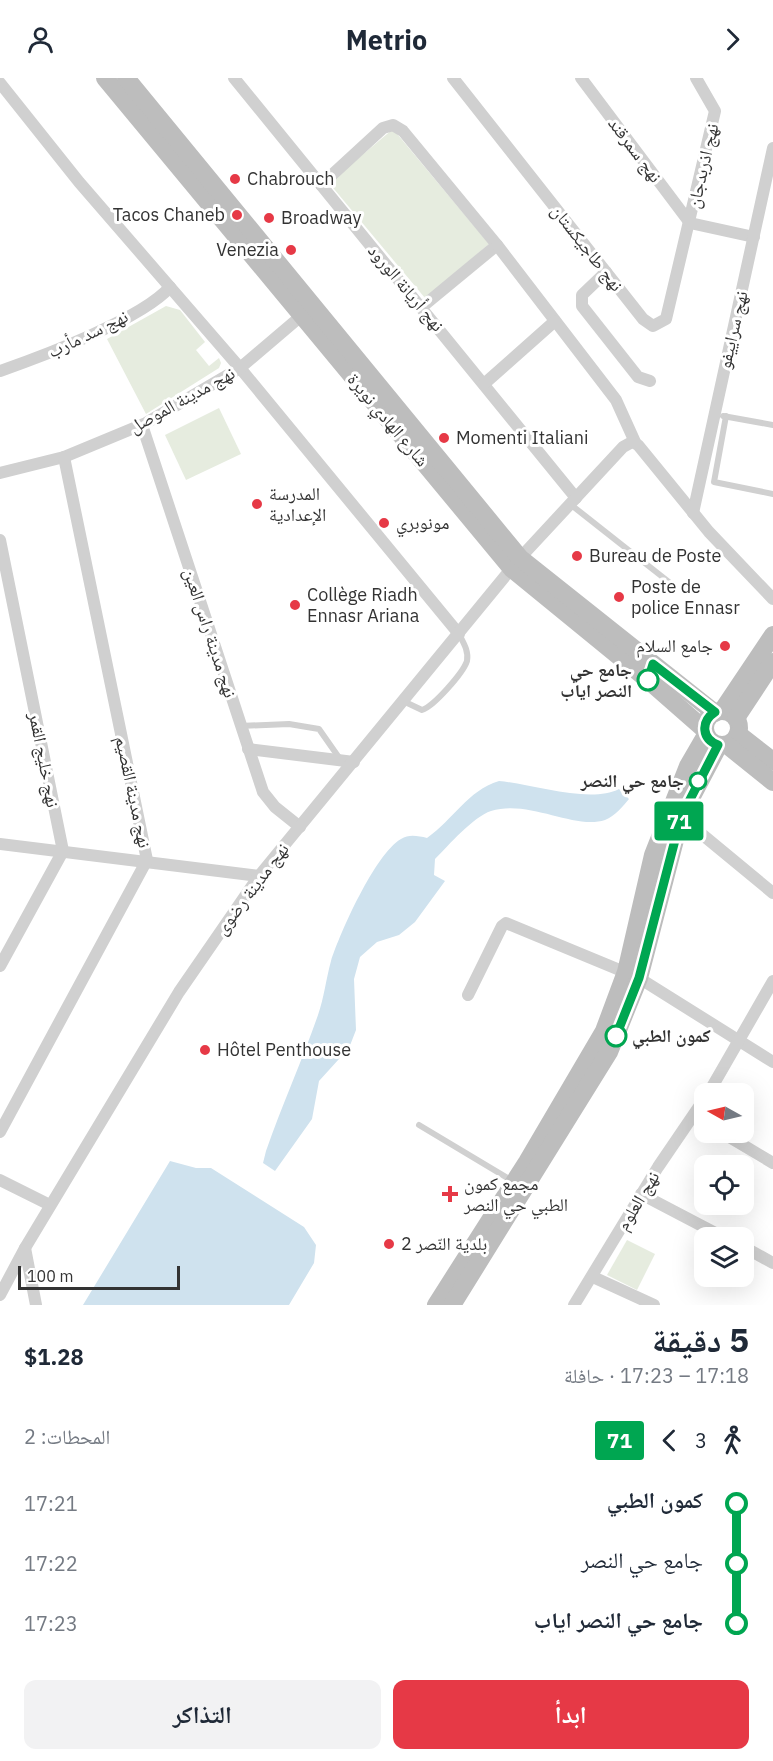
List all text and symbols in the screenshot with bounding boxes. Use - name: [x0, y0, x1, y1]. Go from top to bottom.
- text: Metrio: [346, 22, 427, 57]
- icon: person: [24, 23, 57, 56]
- icon: forward: [716, 23, 749, 56]
- street label: نهج سمرقند: [603, 112, 667, 188]
- street label: نهج اذربدجان: [682, 121, 724, 211]
- place label: Chabrouch: [247, 167, 335, 190]
- marker: Chabrouch: [228, 172, 242, 186]
- street label: نهج طاجيكستان: [545, 200, 629, 296]
- place label: Tacos Chaneb: [113, 203, 225, 226]
- place label: Broadway: [281, 206, 362, 229]
- marker: Tacos Chaneb: [230, 208, 244, 222]
- marker: Broadway: [262, 211, 276, 225]
- place label: Venezia: [216, 238, 279, 261]
- street label: نهج أريانة الورود: [363, 239, 450, 337]
- marker: Venezia: [284, 243, 298, 257]
- street label: نهج سراييفو: [712, 289, 754, 371]
- street label: نهج سد مأرب: [44, 304, 132, 364]
- street label: نهج مدينة الموصل: [125, 361, 239, 439]
- street label: شارع الهادي نويرة: [340, 368, 434, 473]
- place label: Momenti Italiani: [456, 426, 588, 449]
- marker: Momenti Italiani: [437, 431, 451, 445]
- place label: المدرسة الإعدادية: [269, 482, 326, 526]
- marker: المدرسة الإعدادية: [250, 497, 264, 511]
- place label: مونوبري: [396, 511, 449, 538]
- marker: مونوبري: [377, 516, 391, 530]
- place label: Bureau de Poste: [589, 544, 722, 567]
- marker: Bureau de Poste: [570, 549, 584, 563]
- street label: نهج مدينة راس العين: [178, 565, 242, 701]
- place label: Poste de police Ennasr: [631, 575, 740, 619]
- place label: Collège Riadh Ennasr Ariana: [307, 583, 420, 627]
- marker: Poste de police Ennasr: [612, 590, 626, 604]
- marker: Collège Riadh Ennasr Ariana: [288, 598, 302, 612]
- place label: جامع السلام: [636, 634, 713, 658]
- marker: جامع السلام: [718, 639, 732, 653]
- place label: جامع حي النصر اياب: [560, 658, 632, 702]
- marker: جامع حي النصر اياب: [637, 669, 659, 691]
- street label: نهج خليج القمر: [23, 709, 65, 810]
- street label: نهج مدينة القصيم: [109, 734, 157, 850]
- place label: جامع حي النصر: [580, 769, 684, 795]
- marker: جامع حي النصر: [689, 772, 707, 790]
- line badge: 71: [652, 802, 706, 840]
- text: 71: [666, 807, 692, 835]
- street label: نهج مدينة رضوى: [210, 838, 294, 940]
- place label: كمون الطبي: [632, 1024, 711, 1050]
- marker: كمون الطبي: [605, 1025, 627, 1047]
- place label: Hôtel Penthouse: [217, 1038, 351, 1061]
- marker: Hôtel Penthouse: [198, 1043, 212, 1057]
- north arrow: [694, 1083, 754, 1143]
- map controls: [694, 1083, 754, 1287]
- button: locate: [694, 1155, 754, 1215]
- street label: نهج العلوم: [611, 1167, 665, 1235]
- place label: مجمع كمون الطبي حي النصر: [463, 1172, 568, 1220]
- marker: مجمع كمون الطبي حي النصر: [441, 1185, 459, 1203]
- button: layers: [694, 1227, 754, 1287]
- place label: بلدية النّصر 2: [401, 1232, 487, 1255]
- marker: بلدية النّصر 2: [382, 1237, 396, 1251]
- scale bar: [18, 1263, 180, 1290]
- text: 100 m: [27, 1266, 74, 1286]
- text: 5 دقيقة: [652, 1318, 749, 1361]
- text: $1.28: [24, 1342, 84, 1371]
- text: 17:18 – 17:23 · حافلة: [564, 1362, 749, 1389]
- text: المحطات: 2: [24, 1423, 110, 1450]
- icon: back: [653, 1424, 686, 1457]
- icon: walk: [716, 1424, 749, 1457]
- text: 71: [607, 1426, 632, 1454]
- text: 3: [695, 1427, 707, 1454]
- text: كمون الطبي: [607, 1485, 703, 1514]
- text: 17:21: [24, 1490, 78, 1517]
- text: جامع حي النصر: [581, 1545, 703, 1574]
- text: 17:22: [24, 1550, 78, 1577]
- text: جامع حي النصر اياب: [534, 1605, 703, 1634]
- text: 17:23: [24, 1610, 78, 1637]
- button: التذاكر: [24, 1680, 381, 1749]
- button: ابدأ: [393, 1680, 749, 1749]

